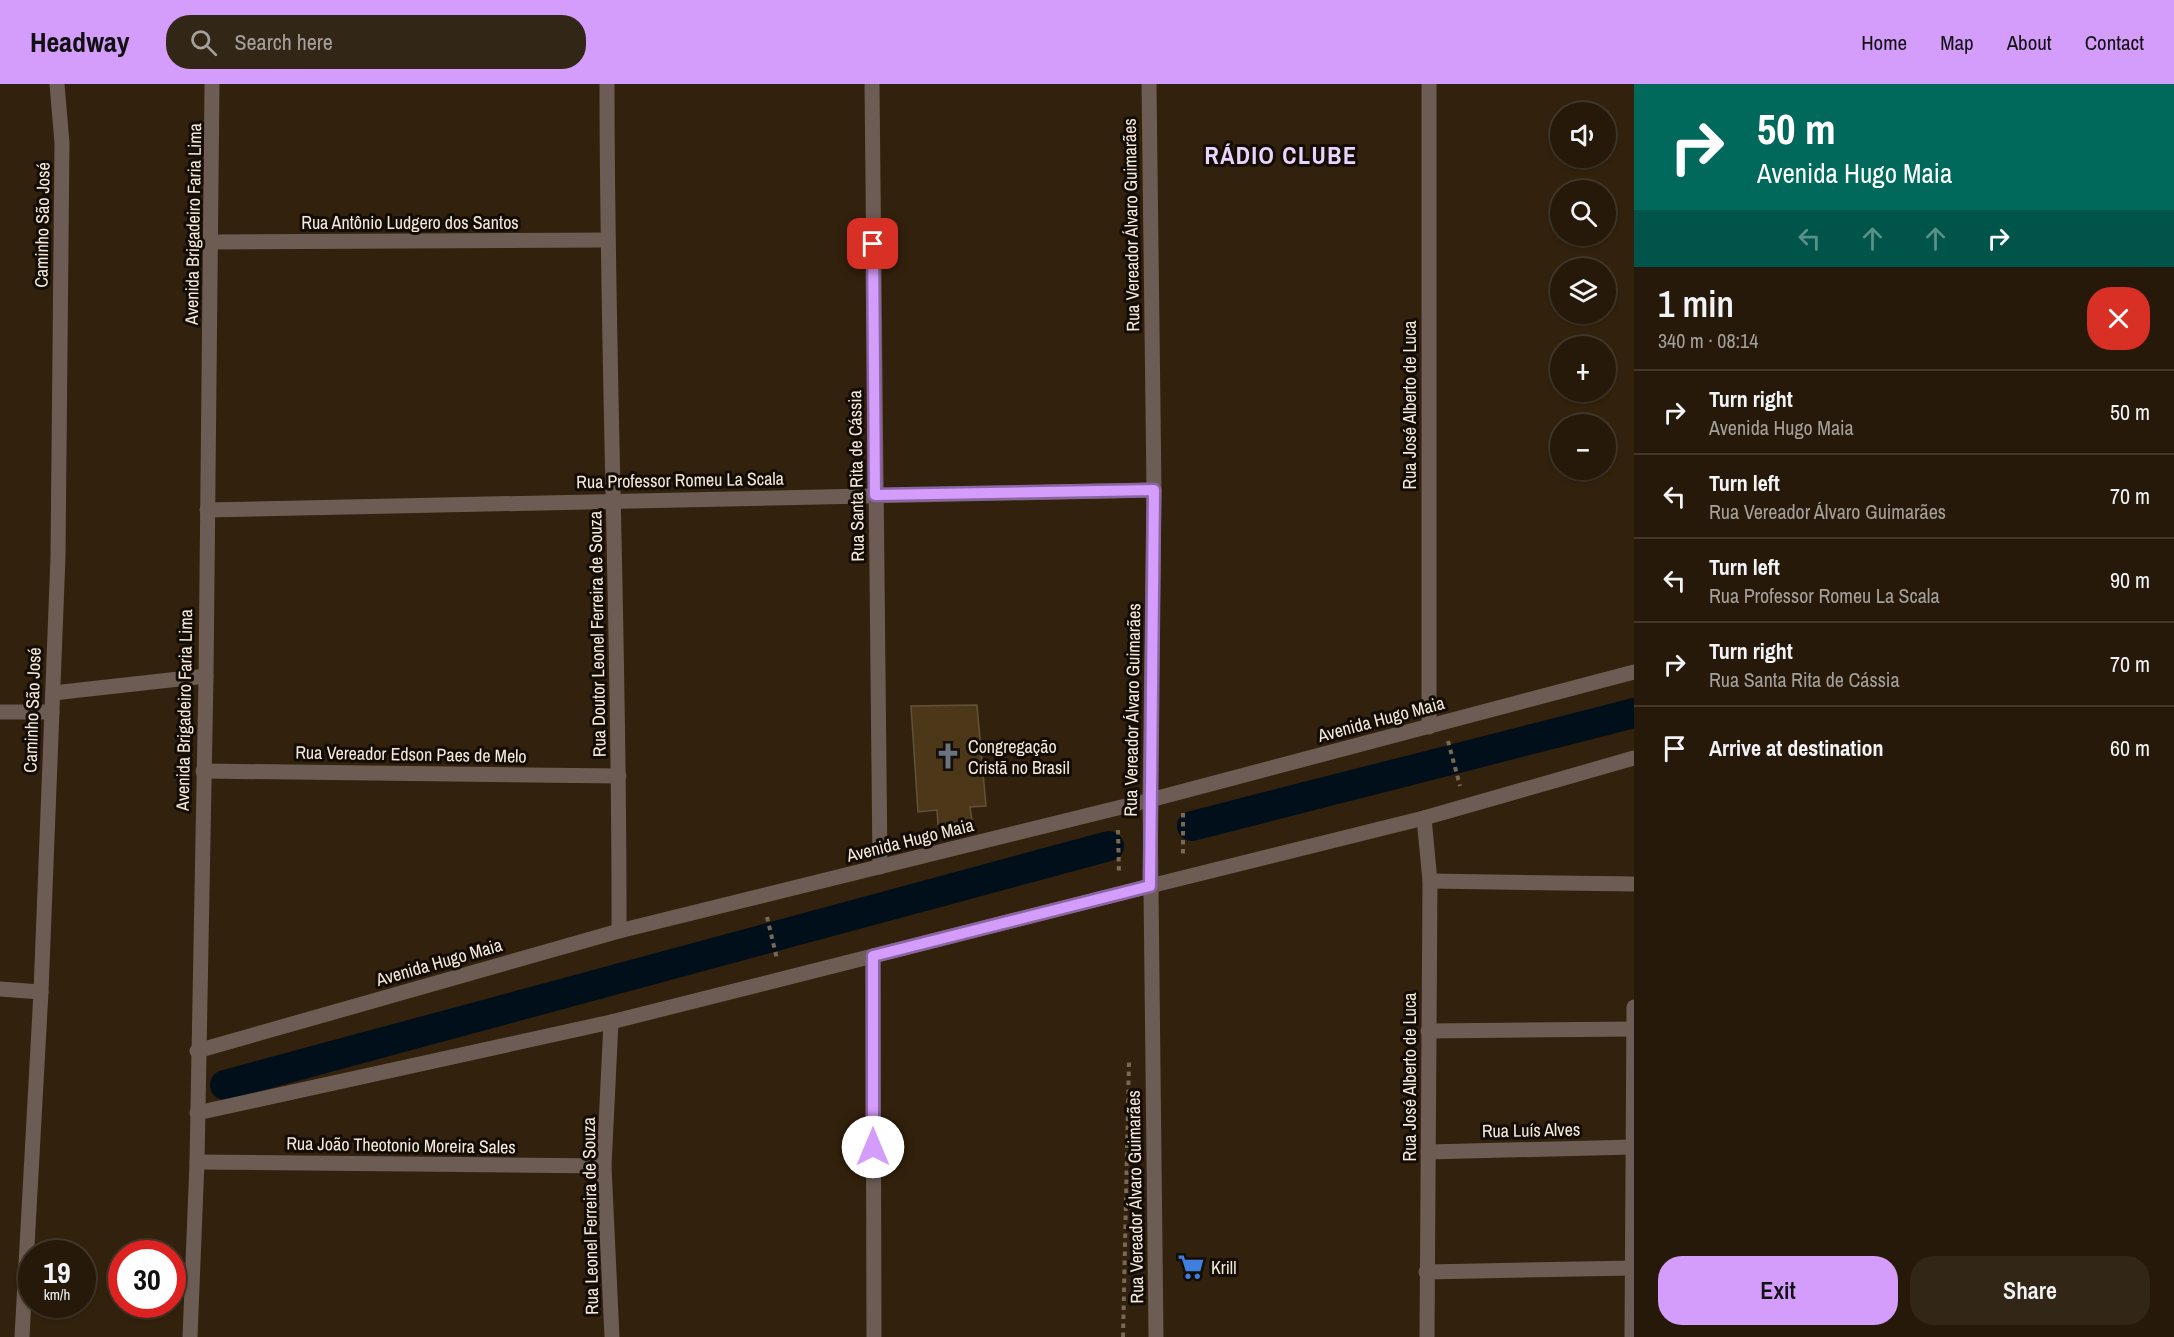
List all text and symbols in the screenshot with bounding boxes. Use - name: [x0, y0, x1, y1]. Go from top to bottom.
- search box: [166, 15, 586, 69]
- text: Headway: [30, 23, 130, 61]
- icon: search: [187, 26, 220, 59]
- text: Search here: [235, 27, 333, 57]
- text: Home: [1861, 28, 1907, 57]
- text: Map: [1940, 28, 1974, 57]
- text: About: [2007, 28, 2052, 57]
- text: Contact: [2085, 28, 2144, 57]
- text: 50 m: [1757, 101, 1836, 157]
- map controls: [1550, 102, 1616, 480]
- button: sound: [1550, 102, 1616, 168]
- icon: right: [1658, 108, 1736, 186]
- street label: Rua Vereador Álvaro Guimarães: [1117, 118, 1145, 332]
- street label: Avenida Brigadeiro Faria Lima: [179, 123, 207, 326]
- district label: RÁDIO CLUBE: [1204, 139, 1358, 171]
- text: Avenida Hugo Maia: [1757, 155, 1952, 191]
- street label: Caminho São José: [28, 162, 56, 288]
- button: search: [1550, 180, 1616, 246]
- street label: Rua Antônio Ludgero dos Santos: [301, 210, 519, 235]
- pin: [847, 218, 898, 269]
- icon: left: [1793, 222, 1826, 255]
- icon: ahead: [1856, 222, 1889, 255]
- icon: ahead: [1919, 222, 1952, 255]
- icon: right: [1982, 222, 2015, 255]
- icon: arrive: [856, 227, 889, 260]
- button: layers: [1550, 258, 1616, 324]
- text: 1 min: [1658, 280, 1734, 328]
- button: close: [2087, 287, 2150, 350]
- street label: Rua José Alberto de Luca: [1397, 320, 1422, 490]
- text: 340 m · 08:14: [1658, 327, 1758, 354]
- button: +: [1550, 336, 1616, 402]
- text: Turn right: [1709, 384, 1793, 414]
- street label: Rua Santa Rita de Cássia: [842, 390, 870, 562]
- icon: right: [1658, 396, 1691, 429]
- text: 50 m: [2110, 397, 2150, 427]
- button: −: [1550, 414, 1616, 480]
- text: Avenida Hugo Maia: [1709, 414, 1854, 441]
- street label: Rua Professor Romeu La Scala: [576, 466, 784, 494]
- text: Turn left: [1709, 468, 1780, 498]
- icon: left: [1658, 480, 1691, 513]
- text: 70 m: [2110, 481, 2150, 511]
- text: Rua Vereador Álvaro Guimarães: [1709, 498, 1946, 525]
- street label: Rua Doutor Leonel Ferreira de Souza: [582, 511, 612, 757]
- text: Turn left: [1709, 552, 1780, 582]
- icon: left: [1658, 564, 1691, 597]
- text: 90 m: [2110, 565, 2150, 595]
- text: Rua Professor Romeu La Scala: [1709, 582, 1940, 609]
- street label: Rua Vereador Álvaro Guimarães: [1118, 603, 1146, 817]
- street label: Avenida Brigadeiro Faria Lima: [170, 609, 198, 812]
- text: Turn right: [1709, 636, 1793, 666]
- street label: Caminho São José: [17, 647, 47, 773]
- icon: right: [1658, 648, 1691, 681]
- text: 70 m: [2110, 649, 2150, 679]
- text: Rua Santa Rita de Cássia: [1709, 666, 1900, 693]
- street label: Avenida Hugo Maia: [1314, 690, 1447, 748]
- icon: arrive: [1658, 732, 1691, 765]
- text: Arrive at destination: [1709, 733, 1883, 763]
- text: 60 m: [2110, 733, 2150, 763]
- place label: Congregação Cristã no Brasil: [968, 734, 1070, 780]
- street label: Rua Vereador Edson Paes de Melo: [295, 739, 527, 769]
- church icon: Congregação Cristã no Brasil: [933, 741, 963, 771]
- street label: Avenida Hugo Maia: [843, 812, 976, 868]
- street label: Avenida Hugo Maia: [372, 932, 505, 992]
- street label: Rua José Alberto de Luca: [1397, 992, 1422, 1162]
- street label: Rua Vereador Álvaro Guimarães: [1121, 1090, 1149, 1304]
- position arrow: [841, 1115, 905, 1179]
- street label: Rua Leonel Ferreira de Souza: [576, 1117, 604, 1315]
- street label: Rua Luís Alves: [1482, 1117, 1580, 1143]
- street label: Rua João Theotonio Moreira Sales: [286, 1130, 516, 1160]
- speed limit sign: 30: [108, 1240, 186, 1318]
- text: 19: [43, 1252, 71, 1292]
- supermarket icon: Krill: [1176, 1252, 1206, 1282]
- place label: Krill: [1211, 1255, 1236, 1280]
- button: Exit: [1658, 1256, 1898, 1325]
- button: Share: [1910, 1256, 2150, 1325]
- text: km/h: [44, 1284, 70, 1305]

